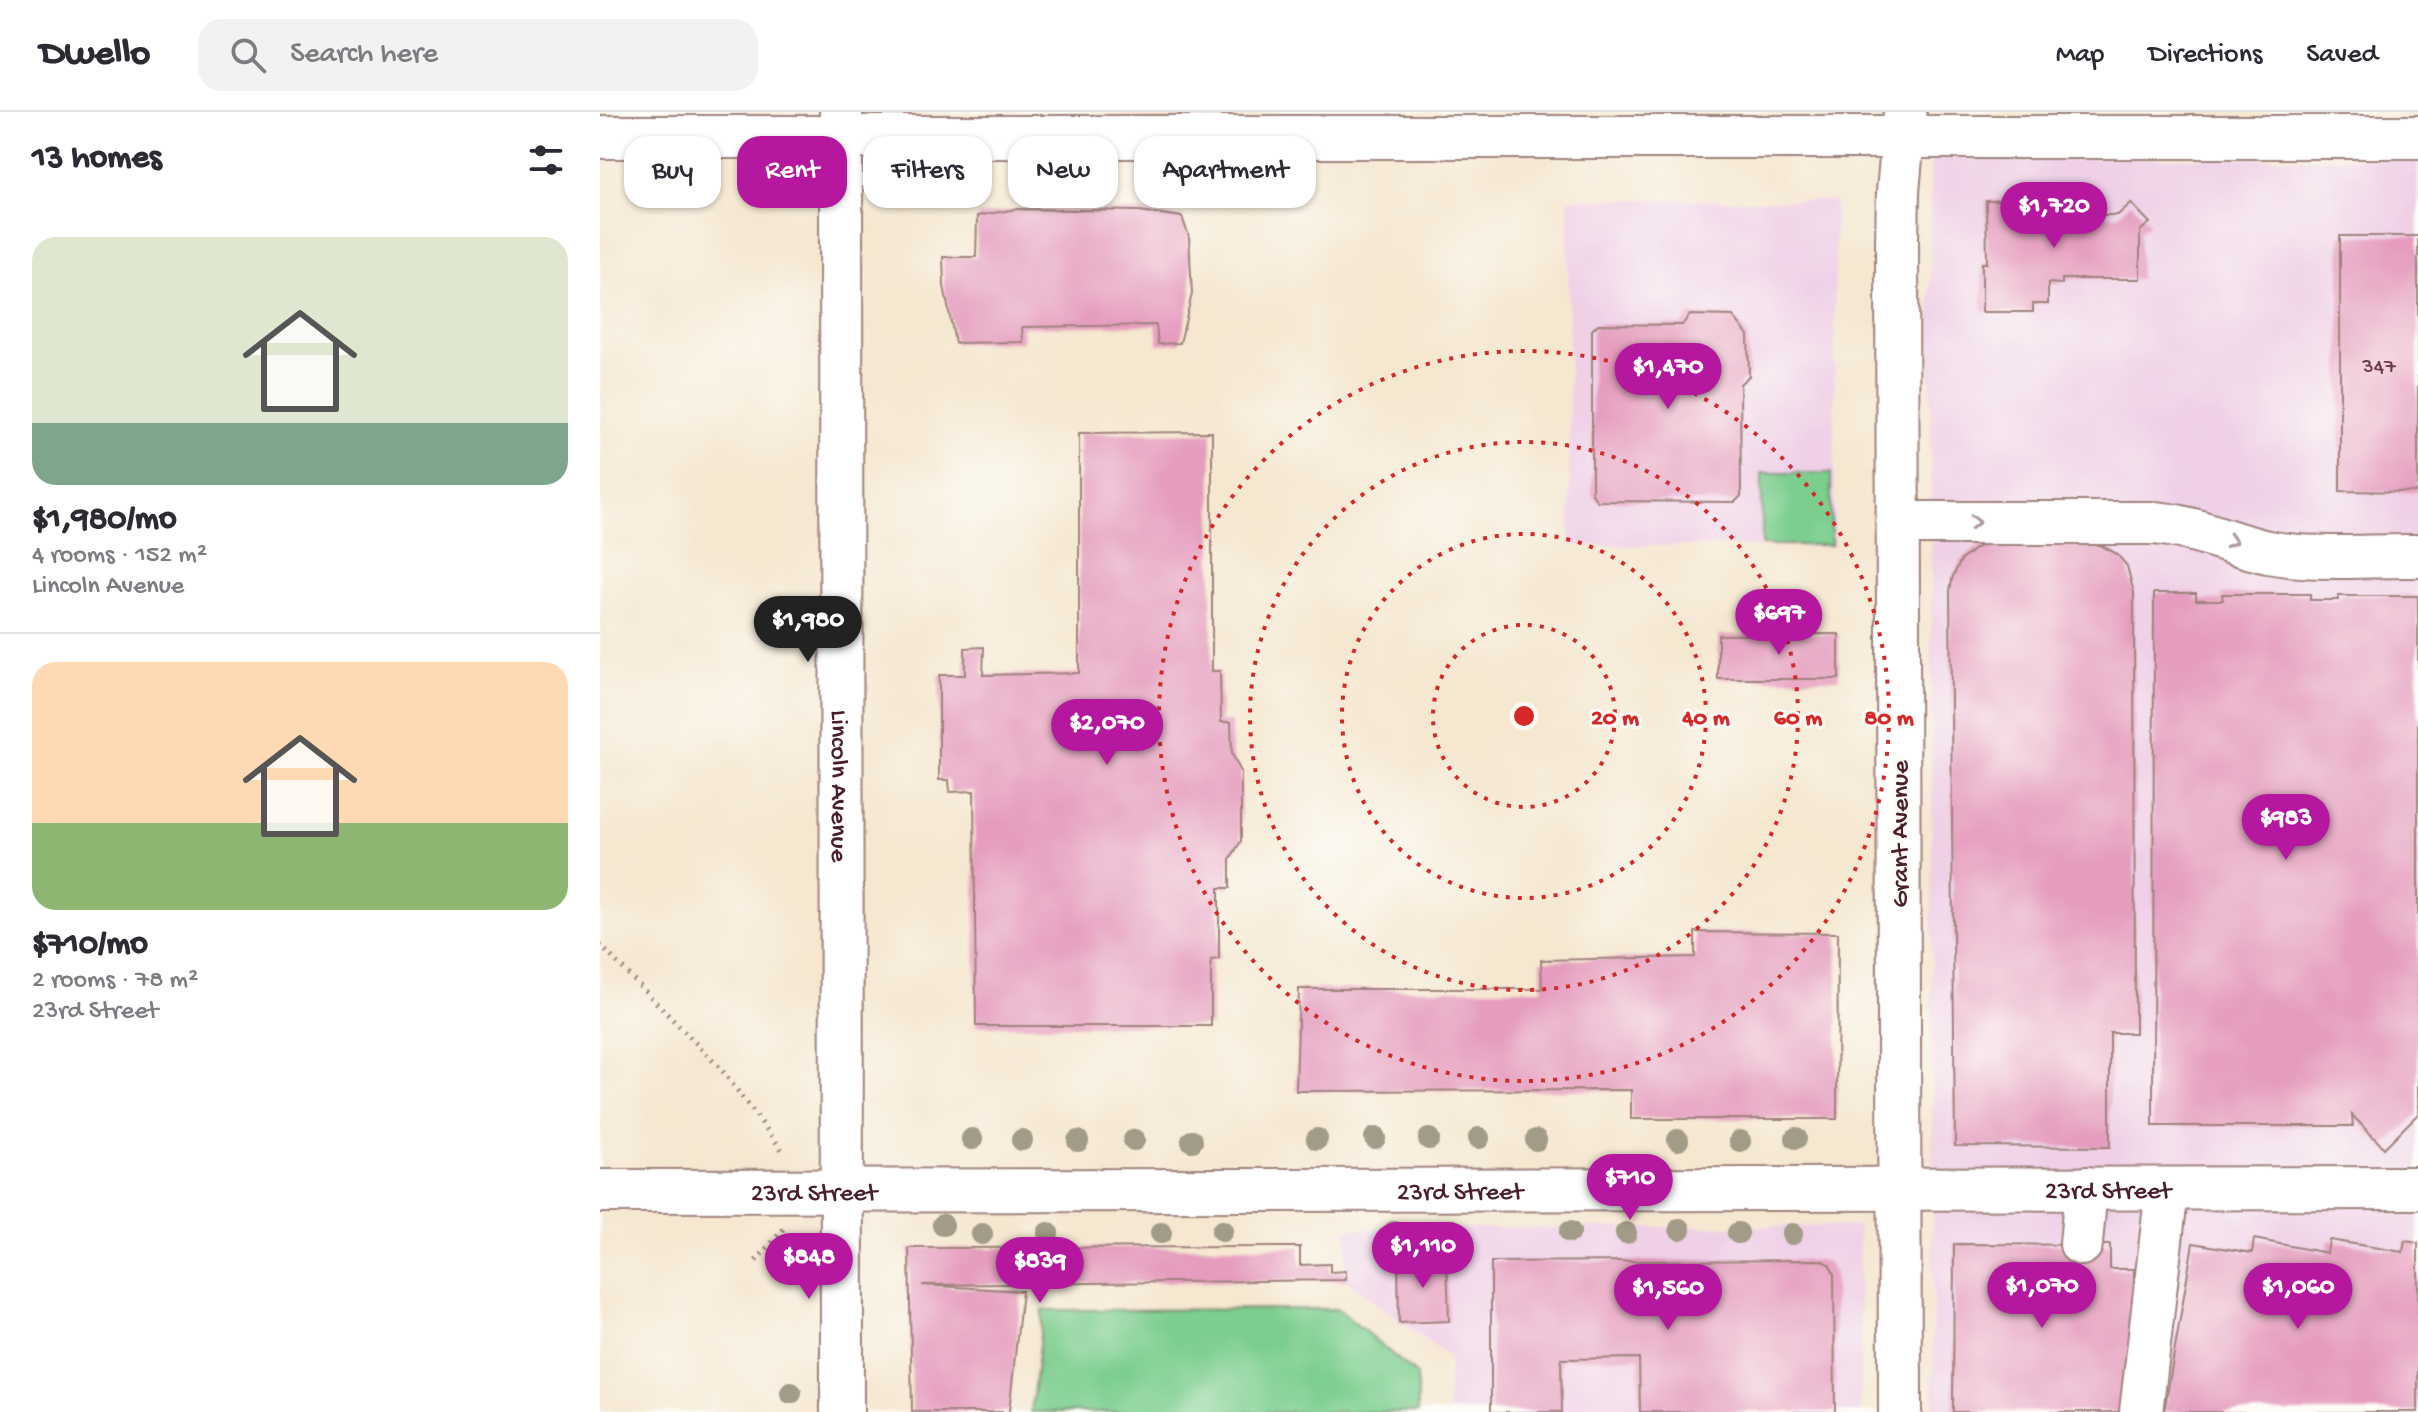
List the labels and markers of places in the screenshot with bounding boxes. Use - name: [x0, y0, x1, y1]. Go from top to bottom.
- pin: $1,720: [1989, 182, 2119, 250]
- pin: $1,470: [1603, 343, 1733, 411]
- pin: $697: [1732, 589, 1826, 657]
- pin: $1,980: [743, 596, 873, 664]
- pin: $2,070: [1042, 699, 1172, 767]
- centre of rings: [1510, 702, 1538, 730]
- pin: $983: [2239, 794, 2333, 862]
- pin: $710: [1583, 1154, 1677, 1222]
- pin: $1,110: [1358, 1222, 1488, 1290]
- pin: $848: [762, 1233, 856, 1301]
- pin: $839: [993, 1237, 1087, 1305]
- pin: $1,070: [1977, 1262, 2107, 1330]
- pin: $1,060: [2233, 1263, 2363, 1331]
- pin: $1,560: [1603, 1264, 1733, 1332]

